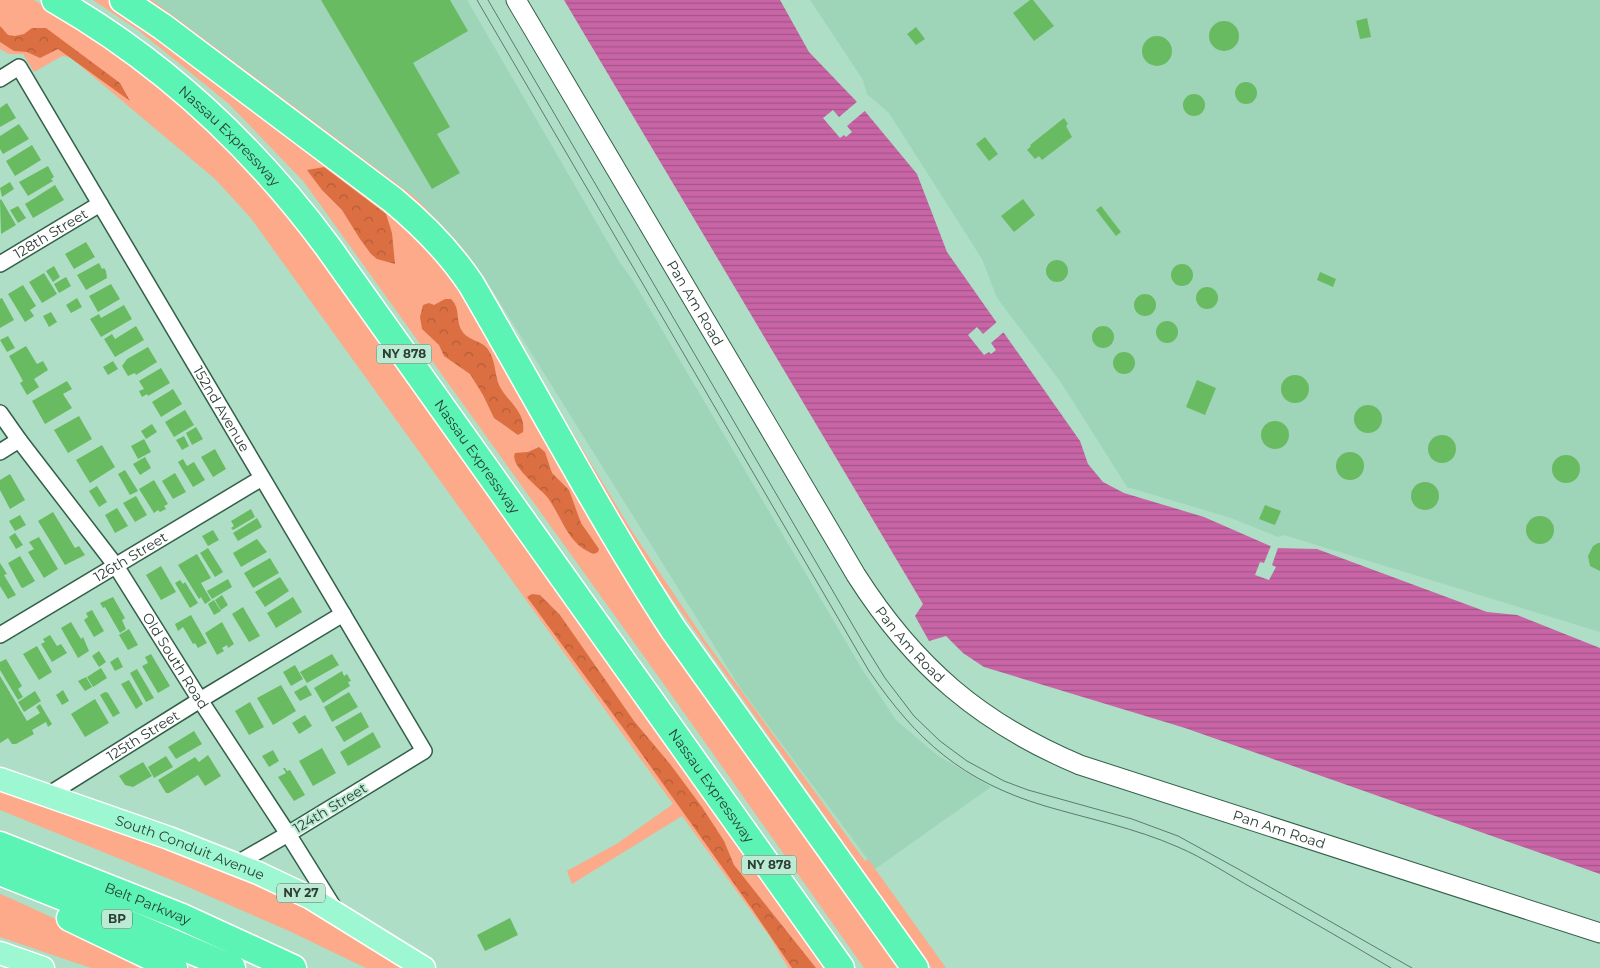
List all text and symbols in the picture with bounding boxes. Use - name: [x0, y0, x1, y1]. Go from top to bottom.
- street label: Nassau Expressway: [175, 82, 284, 190]
- street label: 128th Street: [10, 204, 91, 263]
- street label: Pan Am Road: [663, 257, 727, 349]
- road number: NY 878: [376, 344, 432, 364]
- street label: 152nd Avenue: [189, 363, 254, 455]
- street label: Nassau Expressway: [430, 396, 524, 518]
- street label: 126th Street: [90, 528, 171, 586]
- street label: Pan Am Road: [871, 603, 949, 686]
- street label: Old South Road: [138, 609, 213, 713]
- street label: 125th Street: [103, 706, 183, 765]
- street label: Nassau Expressway: [665, 725, 758, 847]
- street label: 124th Street: [290, 779, 371, 837]
- street label: Pan Am Road: [1230, 806, 1328, 853]
- street label: South Conduit Avenue: [113, 811, 268, 884]
- road number: NY 878: [742, 856, 796, 874]
- street label: Belt Parkway: [102, 878, 194, 929]
- road number: NY 27: [277, 884, 325, 902]
- road number: BP: [102, 910, 132, 929]

